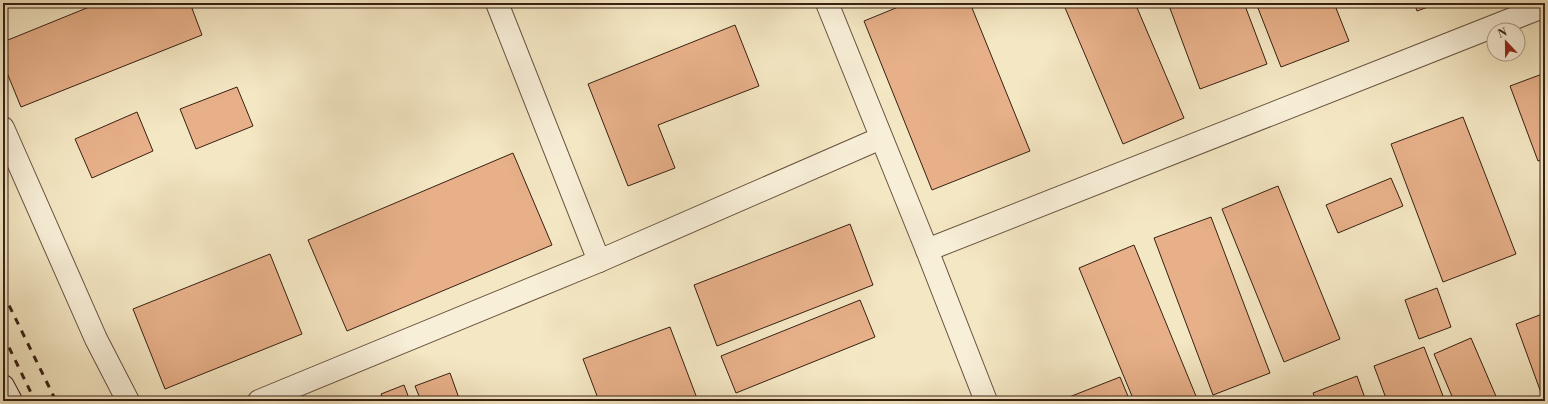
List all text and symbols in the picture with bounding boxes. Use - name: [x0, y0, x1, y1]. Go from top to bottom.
- north arrow: [1486, 22, 1526, 62]
- text: N: [1496, 25, 1510, 42]

